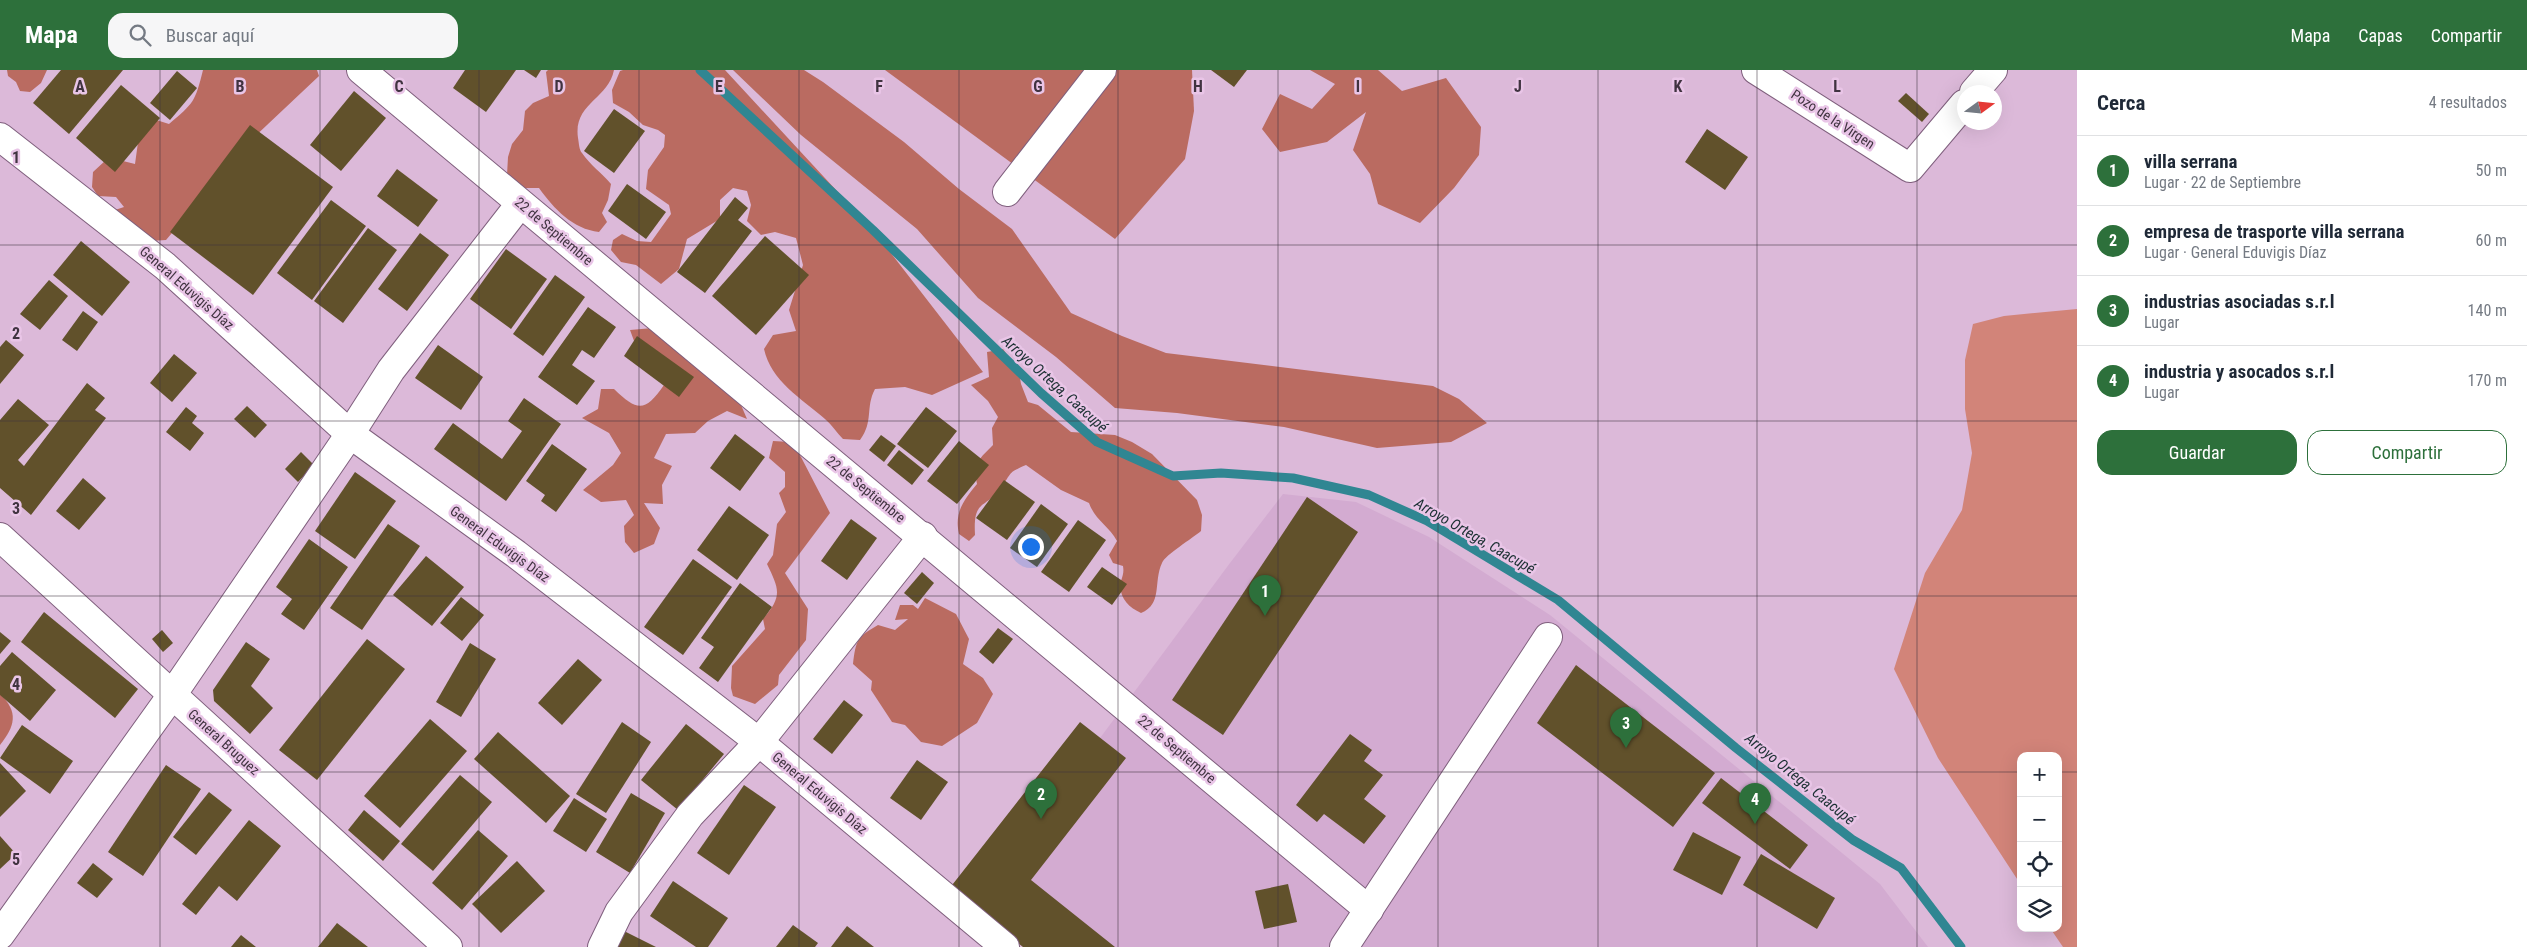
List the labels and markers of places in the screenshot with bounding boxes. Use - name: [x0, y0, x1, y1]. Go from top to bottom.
- pin: 1: [1249, 575, 1281, 616]
- pin: 3: [1610, 707, 1642, 748]
- pin: 2: [1025, 778, 1057, 819]
- pin: 4: [1739, 783, 1771, 824]

